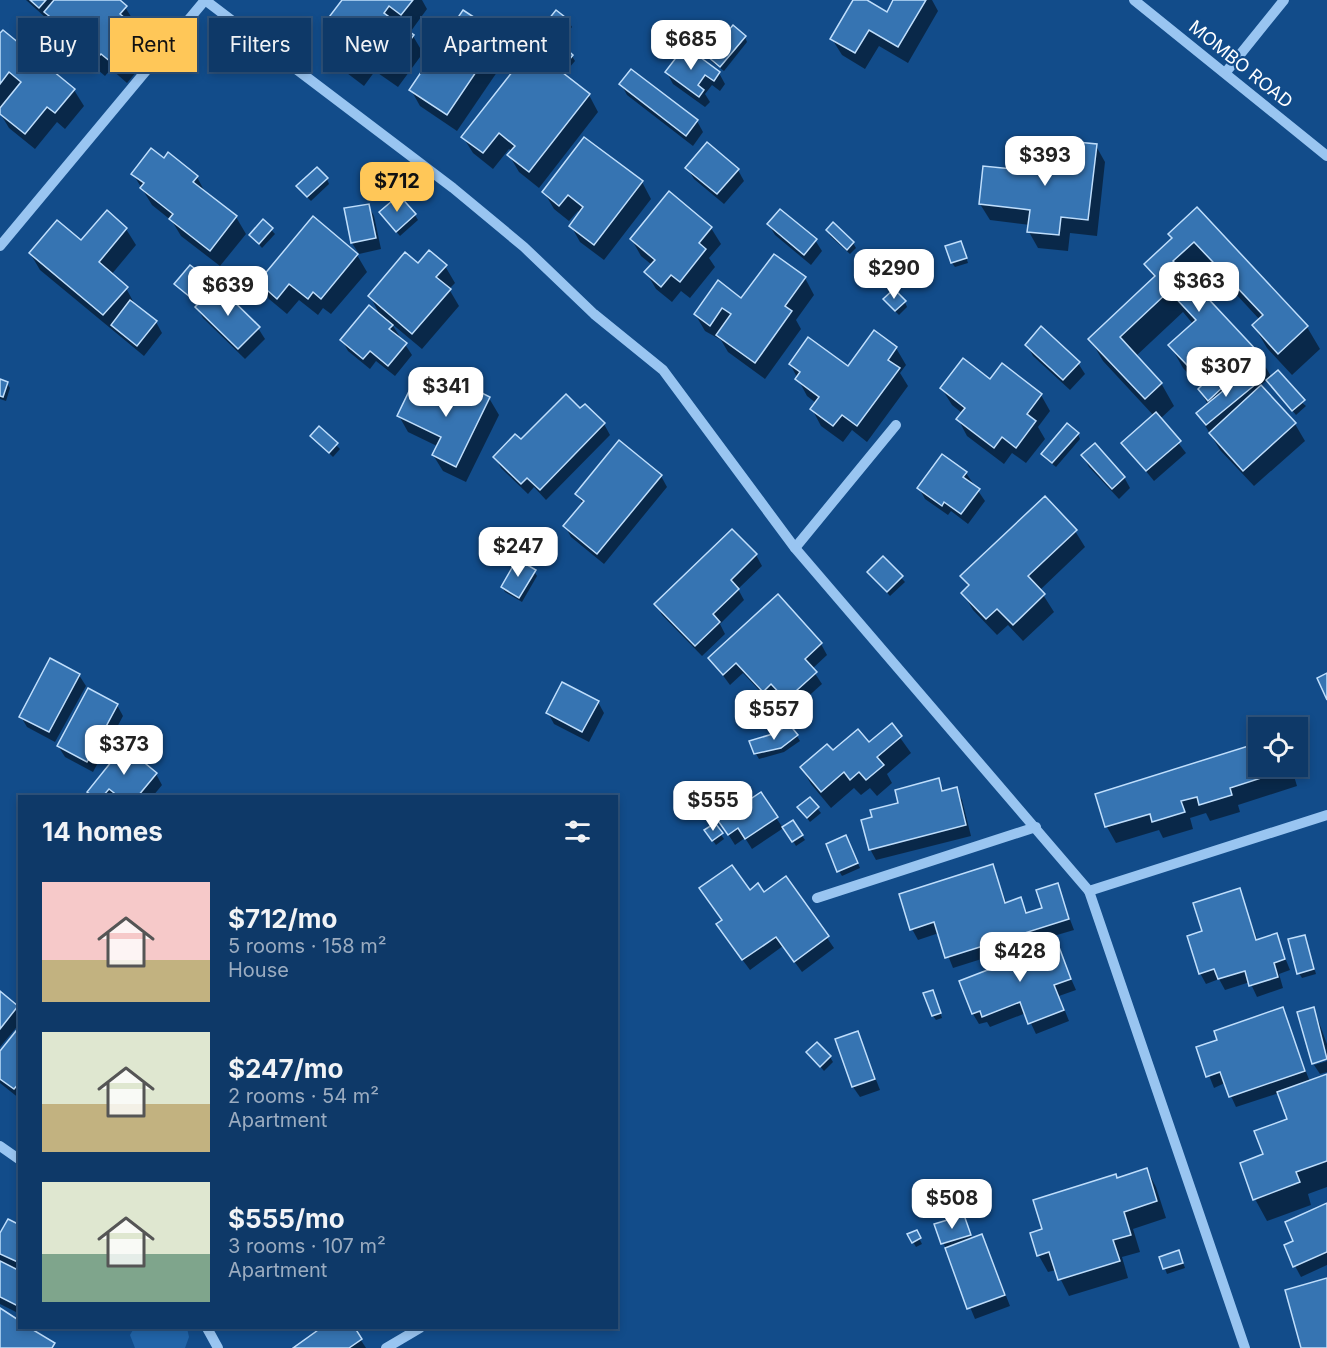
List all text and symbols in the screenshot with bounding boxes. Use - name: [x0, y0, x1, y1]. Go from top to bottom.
- street label: MOMBO ROAD: [1185, 16, 1297, 112]
- chip: Buy: [18, 18, 98, 72]
- chip: Rent: [110, 18, 197, 72]
- chip: Filters: [209, 18, 311, 72]
- chip: New: [323, 18, 410, 72]
- chip: Apartment: [422, 18, 569, 72]
- pin: $685: [655, 20, 727, 71]
- text: $685: [665, 27, 717, 51]
- pin: $393: [1009, 136, 1081, 187]
- text: $393: [1019, 143, 1071, 167]
- pin: $712: [361, 162, 433, 213]
- text: $712: [374, 169, 420, 193]
- pin: $290: [858, 249, 930, 300]
- text: $290: [868, 256, 920, 280]
- pin: $363: [1163, 262, 1235, 313]
- pin: $639: [192, 266, 264, 317]
- text: $363: [1173, 269, 1225, 293]
- text: $639: [202, 273, 254, 297]
- pin: $307: [1190, 347, 1262, 398]
- text: $307: [1201, 354, 1251, 378]
- pin: $341: [410, 367, 482, 418]
- text: $341: [422, 374, 470, 398]
- pin: $247: [482, 527, 554, 578]
- text: $247: [493, 534, 543, 558]
- pin: $557: [738, 690, 810, 741]
- text: $557: [749, 697, 799, 721]
- map controls: [1248, 717, 1308, 777]
- button: locate: [1248, 717, 1308, 777]
- pin: $373: [88, 725, 160, 776]
- text: $373: [99, 732, 149, 756]
- pin: $555: [677, 781, 749, 832]
- text: $555: [687, 788, 739, 812]
- icon: filters: [561, 815, 594, 848]
- text: 14 homes: [42, 816, 163, 847]
- text: $712/mo: [228, 903, 338, 934]
- icon: home: [90, 906, 162, 978]
- pin: $428: [984, 932, 1056, 983]
- text: 5 rooms · 158 m²: [228, 934, 387, 958]
- text: $428: [994, 939, 1046, 963]
- text: House: [228, 958, 289, 982]
- text: $247/mo: [228, 1053, 343, 1084]
- icon: home: [90, 1056, 162, 1128]
- text: 2 rooms · 54 m²: [228, 1084, 379, 1108]
- text: Apartment: [228, 1108, 327, 1132]
- pin: $508: [916, 1179, 988, 1230]
- text: $508: [926, 1186, 978, 1210]
- text: $555/mo: [228, 1203, 345, 1234]
- icon: home: [90, 1206, 162, 1278]
- text: 3 rooms · 107 m²: [228, 1234, 386, 1258]
- text: Apartment: [228, 1258, 327, 1282]

